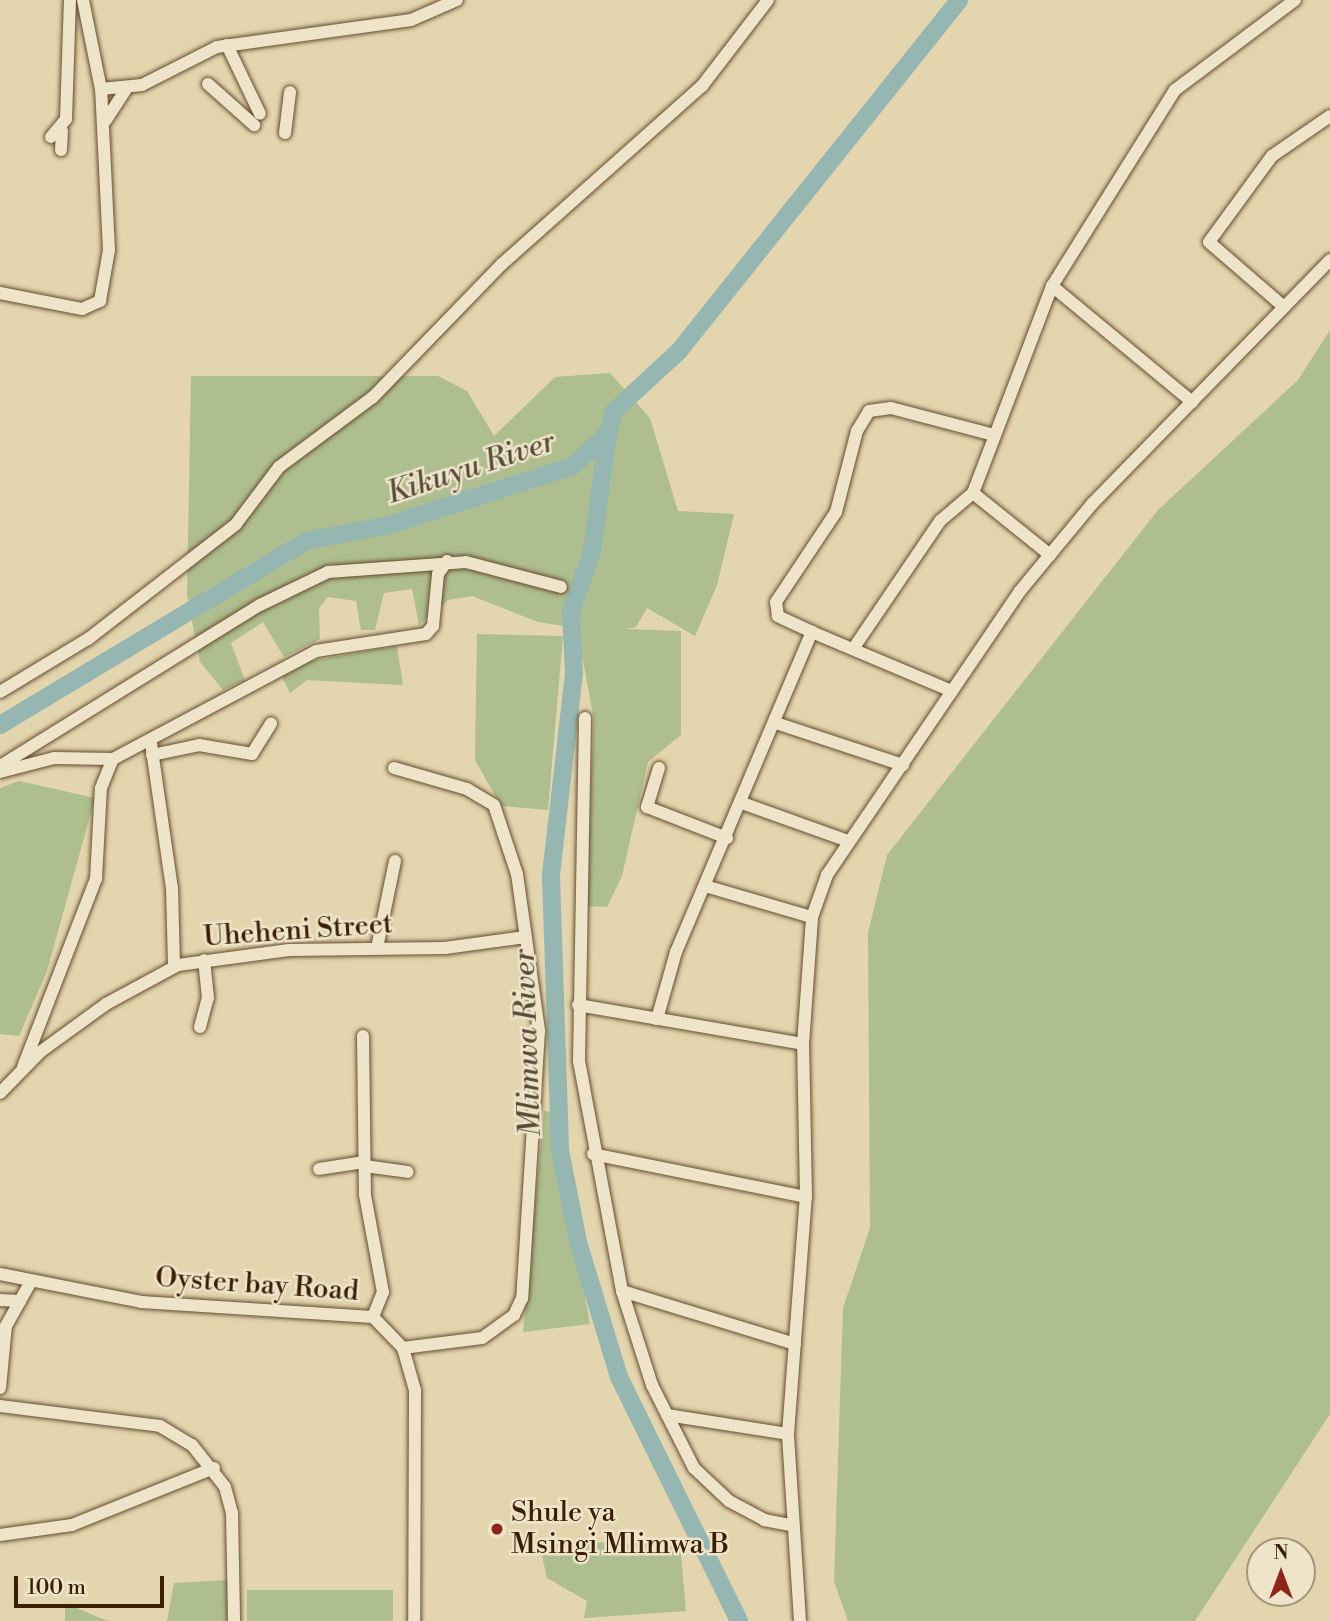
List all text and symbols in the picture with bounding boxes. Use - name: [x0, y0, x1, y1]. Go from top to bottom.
- water label: Kikuyu River: [382, 424, 560, 512]
- street label: Uheheni Street: [202, 908, 394, 954]
- water label: Mlimwa River: [507, 949, 549, 1137]
- street label: Oyster bay Road: [154, 1261, 360, 1309]
- place label: Shule ya Msingi Mlimwa B: [511, 1496, 729, 1562]
- marker: Shule ya Msingi Mlimwa B: [489, 1521, 505, 1537]
- north arrow: [1246, 1537, 1316, 1607]
- text: N: [1273, 1541, 1289, 1565]
- scale bar: [18, 1562, 168, 1606]
- text: 100 m: [27, 1575, 86, 1601]

